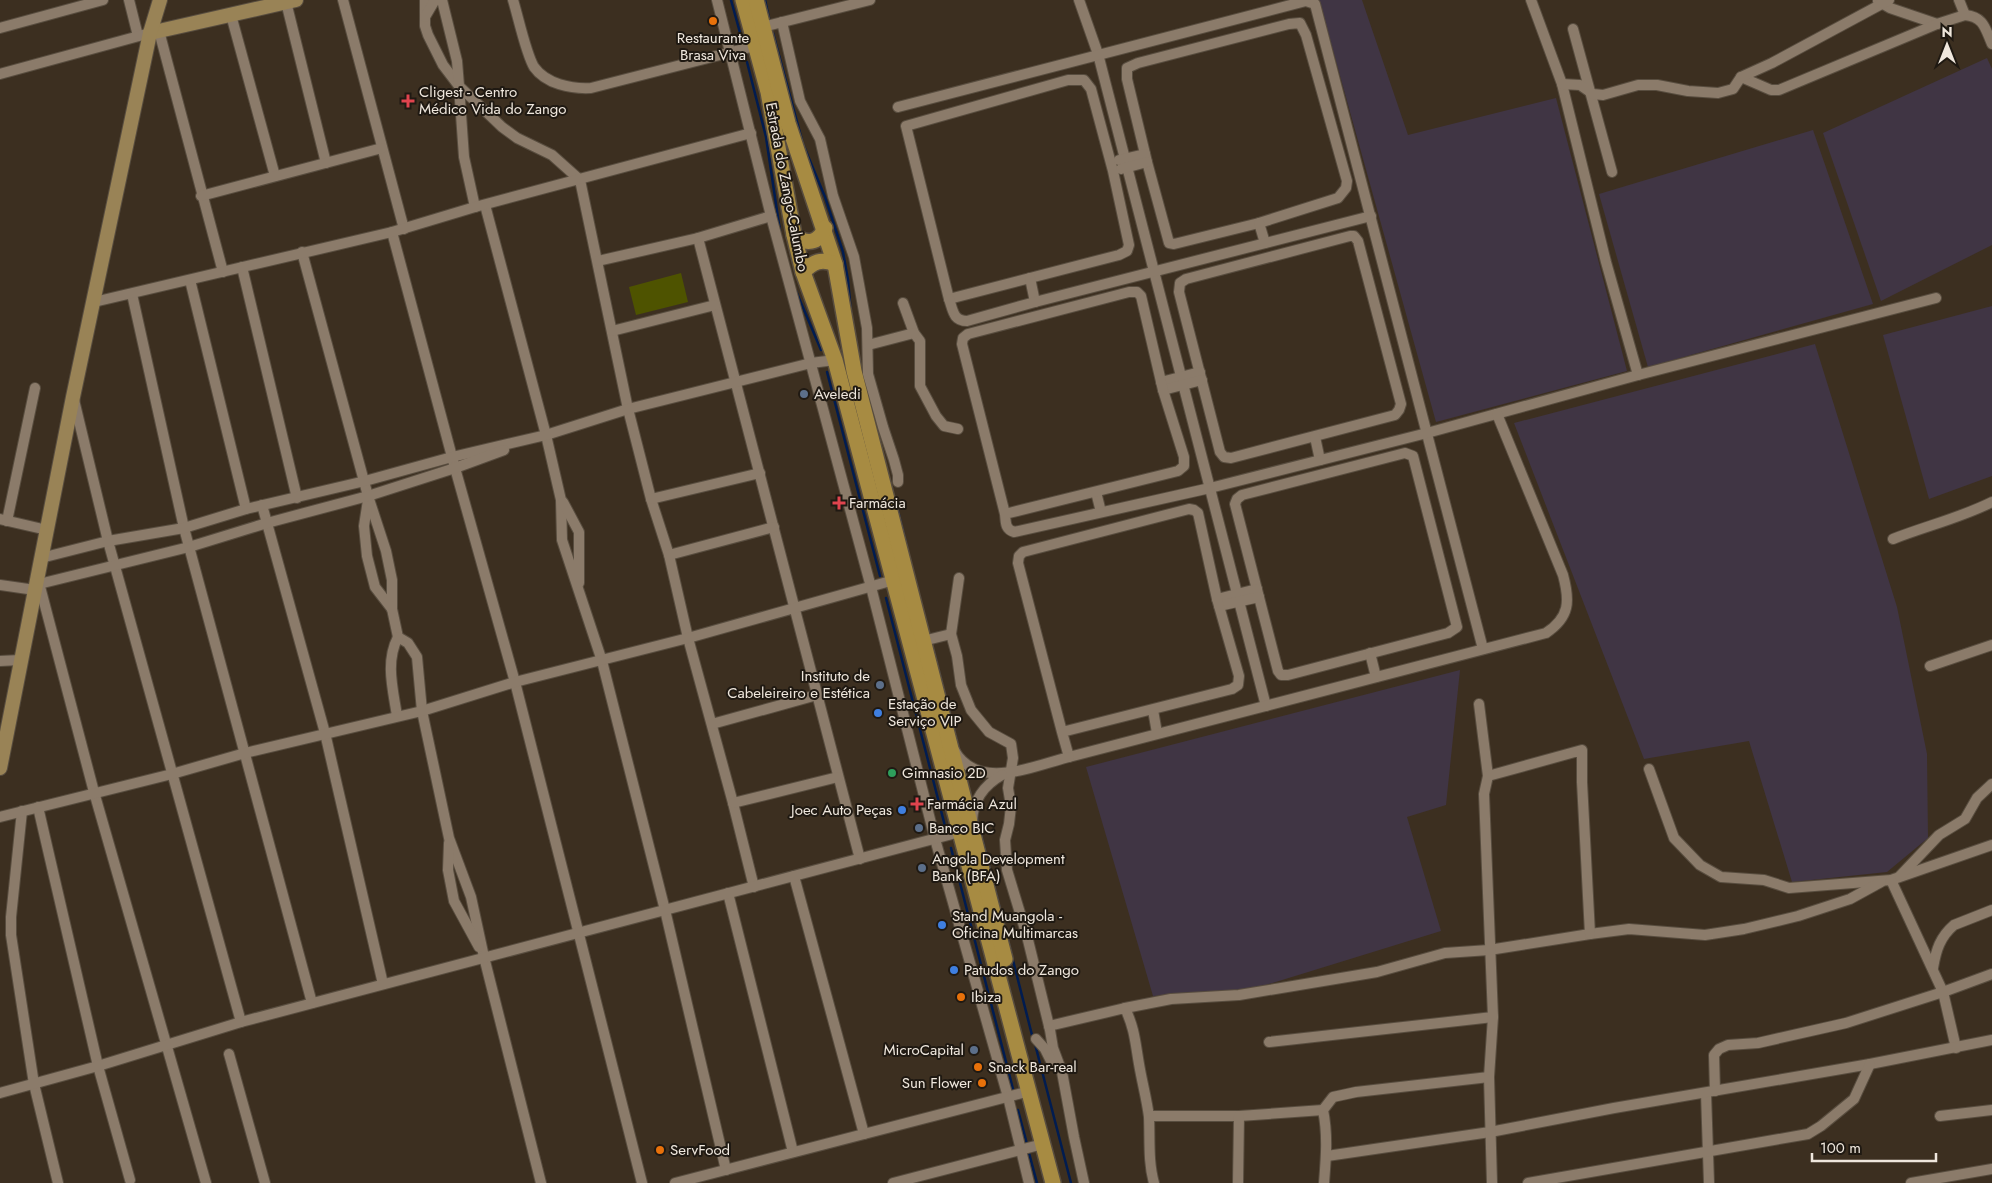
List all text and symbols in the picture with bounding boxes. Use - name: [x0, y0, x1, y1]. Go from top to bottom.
- marker: Restaurante Brasa Viva: [707, 15, 719, 27]
- north arrow: [1922, 20, 1972, 70]
- text: N: [1941, 22, 1953, 42]
- place label: Restaurante Brasa Viva: [677, 27, 749, 66]
- place label: Cligest - Centro Médico Vida do Zango: [419, 81, 567, 120]
- marker: Cligest - Centro Médico Vida do Zango: [401, 94, 415, 108]
- street label: Estrada do Zango-Calumbo: [760, 100, 814, 274]
- place label: Aveledi: [814, 383, 861, 405]
- marker: Aveledi: [798, 388, 810, 400]
- place label: Farmácia: [849, 492, 906, 514]
- marker: Farmácia: [833, 497, 845, 509]
- place label: Instituto de Cabeleireiro e Estética: [727, 665, 870, 704]
- marker: Instituto de Cabeleireiro e Estética: [874, 679, 886, 691]
- place label: Estação de Serviço VIP: [888, 693, 962, 732]
- marker: Estação de Serviço VIP: [872, 707, 884, 719]
- place label: Gimnasio 2D: [902, 762, 986, 784]
- marker: Gimnasio 2D: [886, 767, 898, 779]
- place label: Farmácia Azul: [927, 793, 1017, 815]
- marker: Farmácia Azul: [911, 798, 923, 810]
- place label: Joec Auto Peças: [789, 799, 892, 821]
- marker: Joec Auto Peças: [896, 804, 908, 816]
- place label: Banco BIC: [929, 817, 995, 839]
- marker: Banco BIC: [913, 822, 925, 834]
- place label: Angola Development Bank (BFA): [932, 848, 1065, 887]
- marker: Angola Development Bank (BFA): [916, 862, 928, 874]
- place label: Stand Muangola - Oficina Multimarcas: [952, 905, 1078, 944]
- marker: Stand Muangola - Oficina Multimarcas: [936, 919, 948, 931]
- place label: Patudos do Zango: [964, 959, 1079, 981]
- marker: Patudos do Zango: [948, 964, 960, 976]
- place label: Ibiza: [971, 986, 1001, 1008]
- marker: Ibiza: [955, 991, 967, 1003]
- place label: MicroCapital: [883, 1039, 964, 1061]
- marker: MicroCapital: [968, 1044, 980, 1056]
- place label: Snack Bar-real: [988, 1056, 1077, 1078]
- marker: Snack Bar-real: [972, 1061, 984, 1073]
- place label: Sun Flower: [902, 1072, 973, 1094]
- marker: Sun Flower: [976, 1077, 988, 1089]
- scale bar: [1812, 1130, 1936, 1162]
- text: 100 m: [1820, 1137, 1861, 1159]
- place label: ServFood: [670, 1139, 730, 1161]
- marker: ServFood: [654, 1144, 666, 1156]

